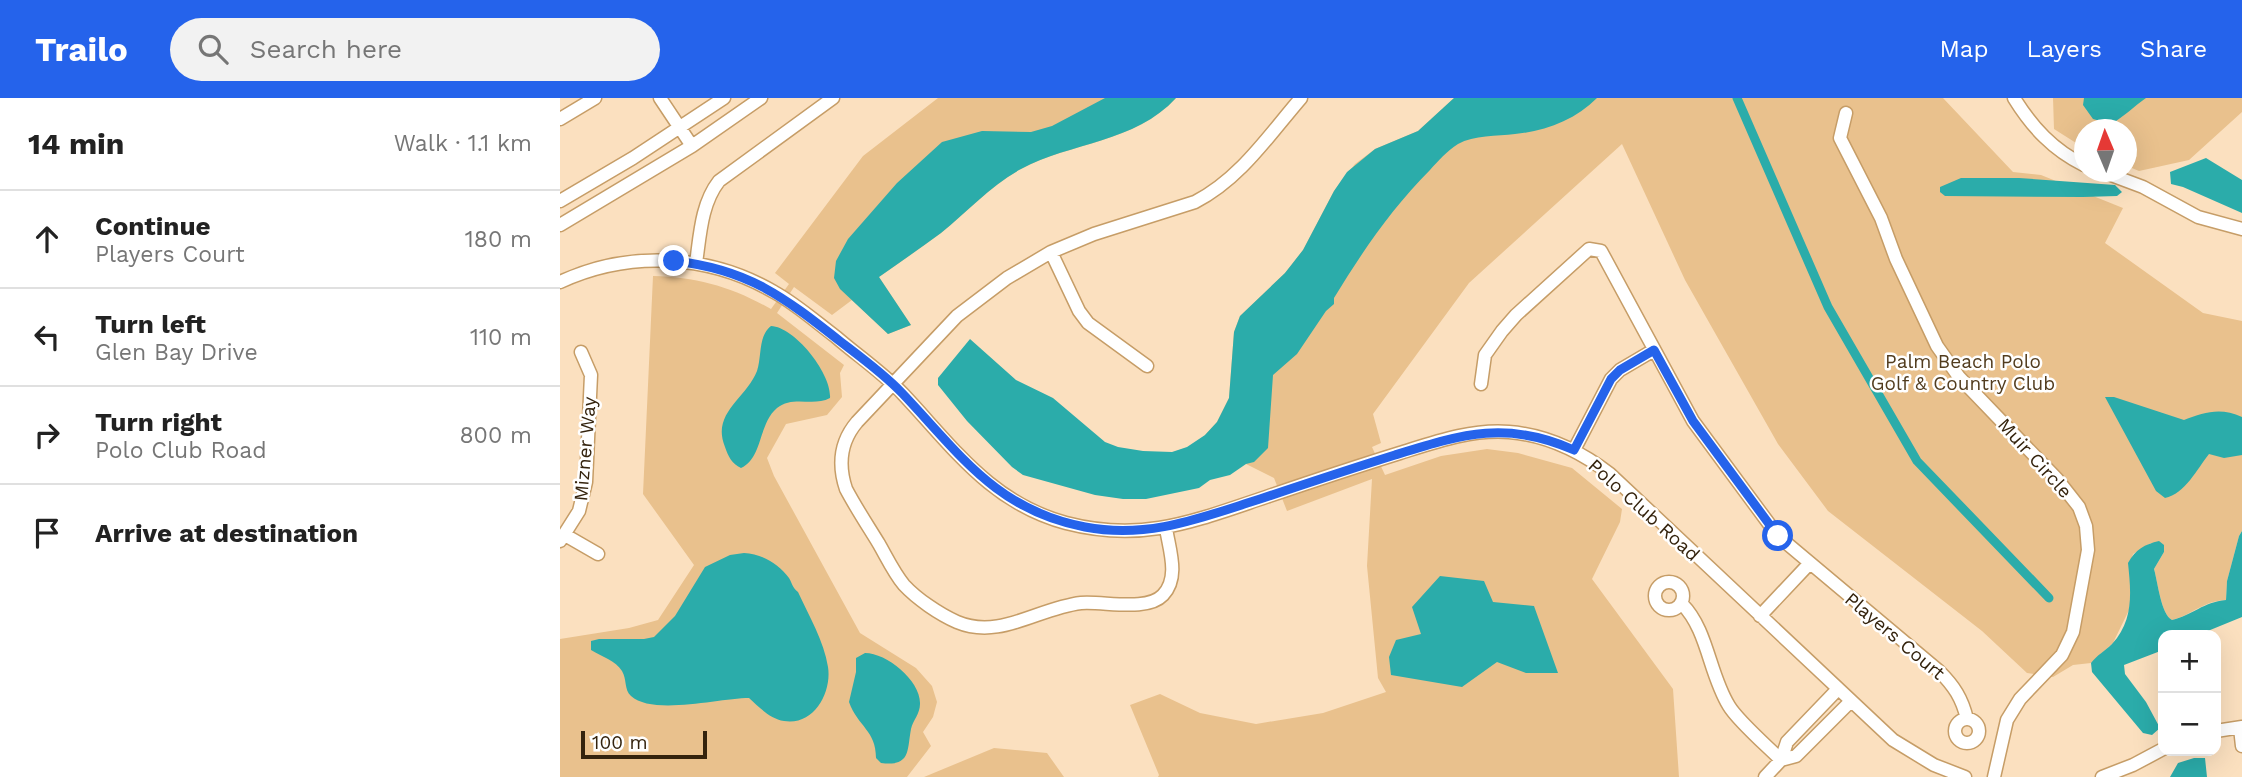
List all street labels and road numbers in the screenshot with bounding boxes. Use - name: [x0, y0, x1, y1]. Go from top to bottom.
- street label: Mizner Way: [569, 396, 601, 502]
- street label: Muir Circle: [1993, 413, 2077, 503]
- street label: Polo Club Road: [1584, 454, 1704, 566]
- street label: Players Court: [1840, 587, 1950, 685]

